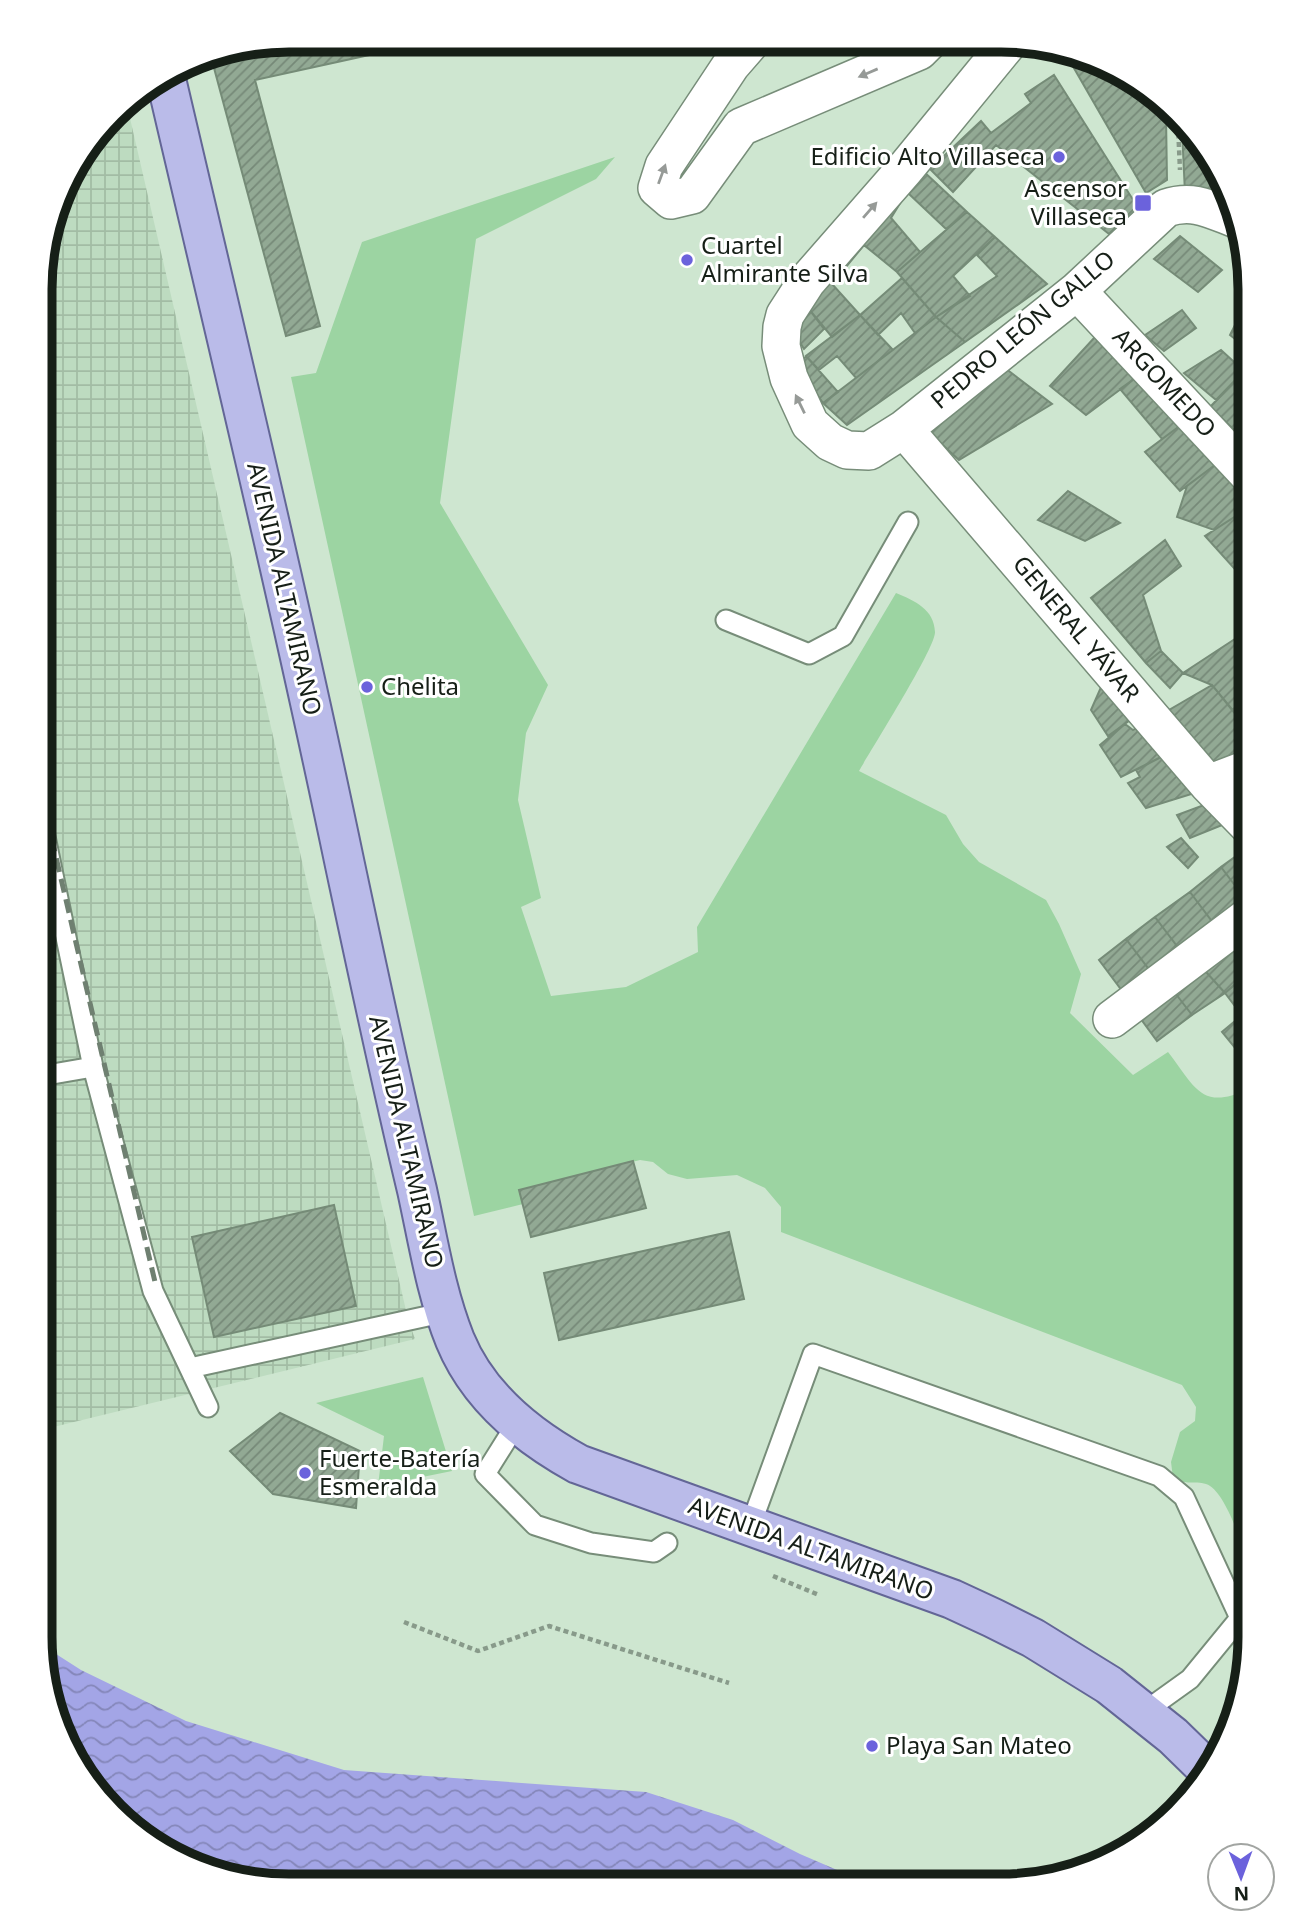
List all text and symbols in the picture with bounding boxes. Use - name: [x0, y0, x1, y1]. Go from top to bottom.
- one-way arrow: [858, 67, 878, 79]
- place label: Edificio Alto Villaseca: [810, 139, 1045, 172]
- marker: Edificio Alto Villaseca: [1051, 149, 1067, 165]
- one-way arrow: [657, 163, 668, 184]
- place label: Ascensor Villaseca: [1024, 171, 1127, 232]
- marker: Ascensor Villaseca: [1133, 193, 1153, 213]
- one-way arrow: [862, 201, 878, 219]
- place label: Cuartel Almirante Silva: [701, 228, 869, 289]
- street label: PEDRO LEÓN GALLO: [923, 242, 1121, 416]
- marker: Cuartel Almirante Silva: [679, 252, 695, 268]
- street label: ARGOMEDO: [1106, 320, 1224, 444]
- one-way arrow: [794, 394, 806, 414]
- street label: AVENIDA ALTAMIRANO: [240, 459, 331, 718]
- street label: GENERAL YÁVAR: [1006, 548, 1148, 708]
- place label: Chelita: [381, 669, 459, 702]
- marker: Chelita: [359, 679, 375, 695]
- street label: AVENIDA ALTAMIRANO: [362, 1012, 453, 1271]
- place label: Fuerte-Batería Esmeralda: [319, 1441, 481, 1502]
- marker: Fuerte-Batería Esmeralda: [297, 1465, 313, 1481]
- street label: AVENIDA ALTAMIRANO: [684, 1488, 939, 1607]
- place label: Playa San Mateo: [886, 1728, 1072, 1761]
- marker: Playa San Mateo: [864, 1738, 880, 1754]
- north arrow: [1206, 1842, 1276, 1912]
- text: N: [1233, 1881, 1249, 1907]

